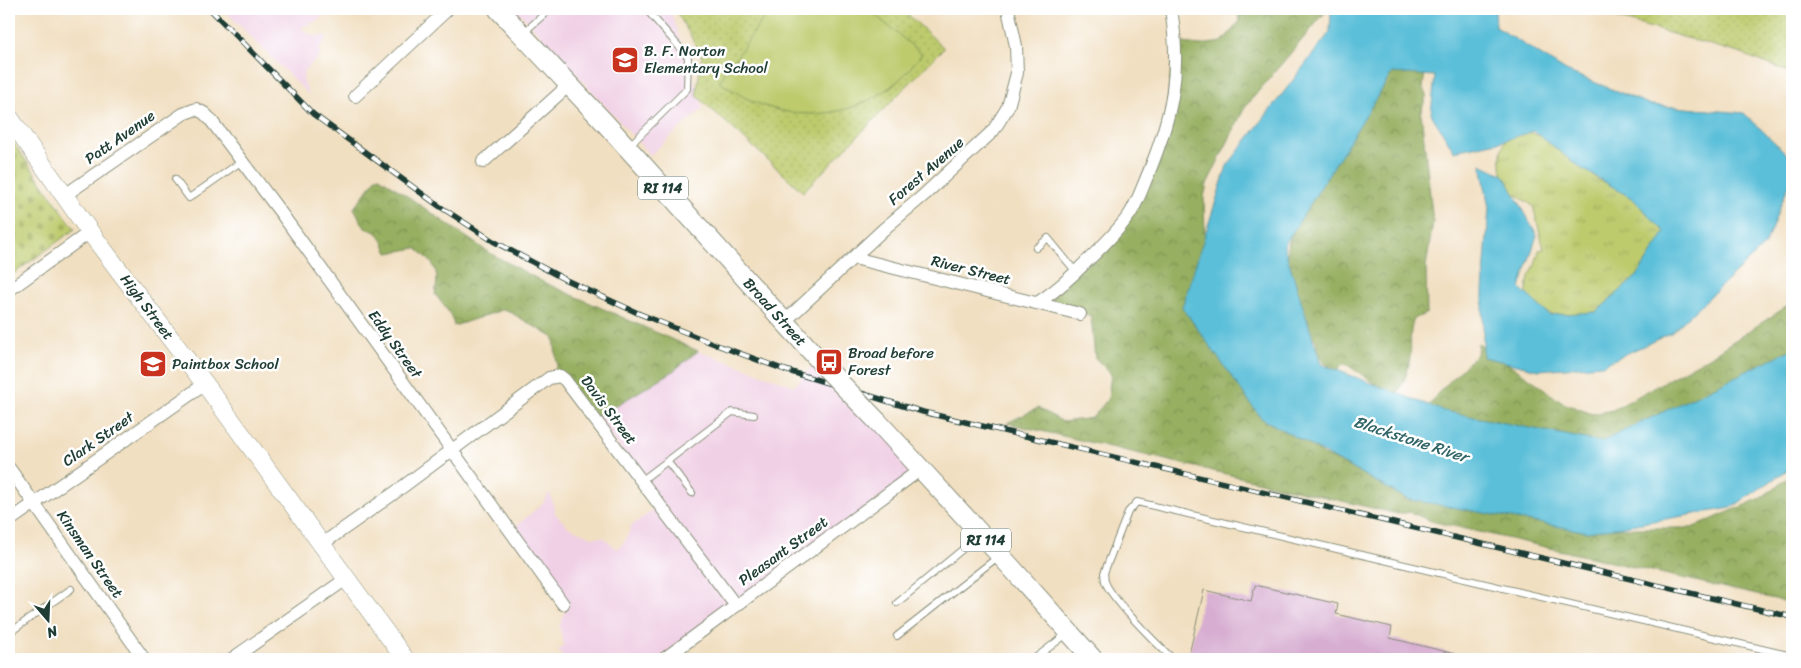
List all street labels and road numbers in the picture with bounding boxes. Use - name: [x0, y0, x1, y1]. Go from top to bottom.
- street label: Patt Avenue: [79, 103, 161, 171]
- street label: Forest Avenue: [882, 130, 970, 212]
- road number: RI 114: [638, 177, 688, 200]
- street label: River Street: [929, 248, 1014, 293]
- street label: High Street: [113, 268, 181, 346]
- street label: Broad Street: [737, 271, 814, 353]
- street label: Eddy Street: [361, 304, 429, 384]
- street label: Davis Street: [574, 370, 644, 451]
- street label: Clark Street: [57, 404, 140, 473]
- street label: Kinsman Street: [50, 504, 130, 604]
- street label: Pleasant Street: [733, 509, 834, 593]
- road number: RI 114: [961, 528, 1011, 552]

